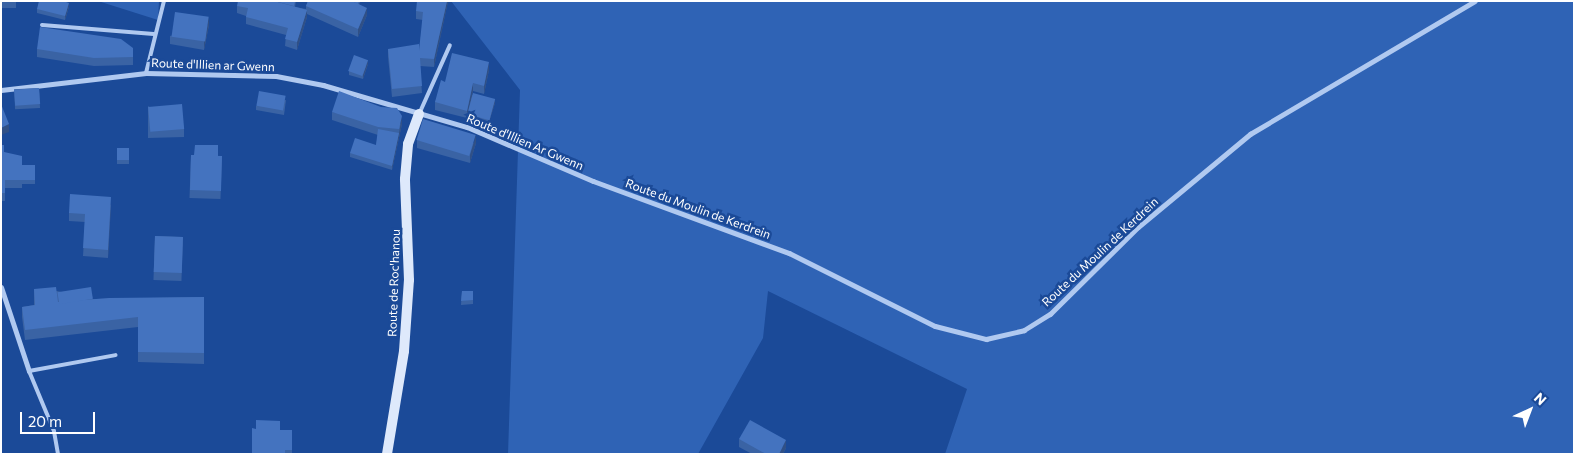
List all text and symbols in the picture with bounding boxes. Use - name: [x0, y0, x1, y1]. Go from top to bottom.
- street label: Route d'Illien ar Gwenn: [151, 56, 275, 74]
- street label: Route d'Illien Ar Gwenn: [464, 111, 586, 173]
- street label: Route du Moulin de Kerdrein: [623, 176, 773, 242]
- street label: Route du Moulin de Kerdrein: [1039, 194, 1161, 310]
- street label: Route de Roc'hanou: [385, 229, 403, 337]
- north arrow: [1505, 385, 1555, 435]
- text: N: [1531, 389, 1550, 408]
- scale bar: [22, 402, 98, 434]
- text: 20 m: [28, 412, 62, 430]

